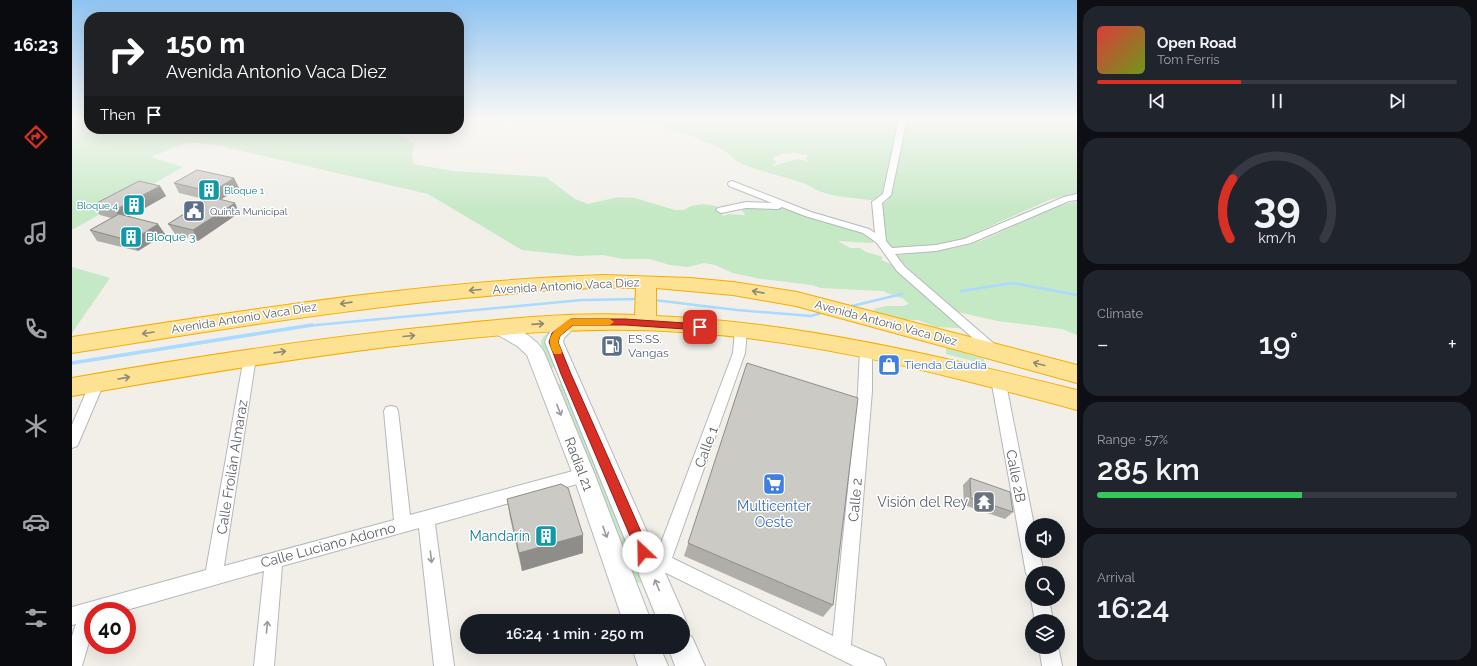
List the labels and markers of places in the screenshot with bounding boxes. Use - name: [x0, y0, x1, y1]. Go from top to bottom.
- building icon: Bloque 1: [196, 177, 222, 203]
- place label: Bloque 1: [224, 185, 265, 196]
- building icon: Bloque 4: [121, 192, 147, 218]
- public building icon: Quinta Municipal: [181, 198, 207, 224]
- place label: Bloque 4: [77, 200, 119, 211]
- place label: Quinta Municipal: [210, 206, 288, 217]
- building icon: Bloque 3: [118, 224, 144, 250]
- place label: Bloque 3: [146, 230, 195, 244]
- pin: [683, 310, 717, 344]
- place label: ES.SS. Vangas: [628, 332, 669, 360]
- fuel station icon: ES.SS. Vangas: [599, 333, 625, 359]
- shop icon: Tienda Claudia: [876, 352, 902, 378]
- place label: Tienda Claudia: [904, 358, 987, 372]
- supermarket icon: Multicenter Oeste: [761, 471, 787, 497]
- temple icon: Visión del Rey: [971, 489, 997, 515]
- place label: Visión del Rey: [877, 494, 968, 510]
- place label: Multicenter Oeste: [737, 498, 811, 530]
- building icon: Mandarín: [533, 523, 559, 549]
- place label: Mandarín: [470, 528, 530, 544]

